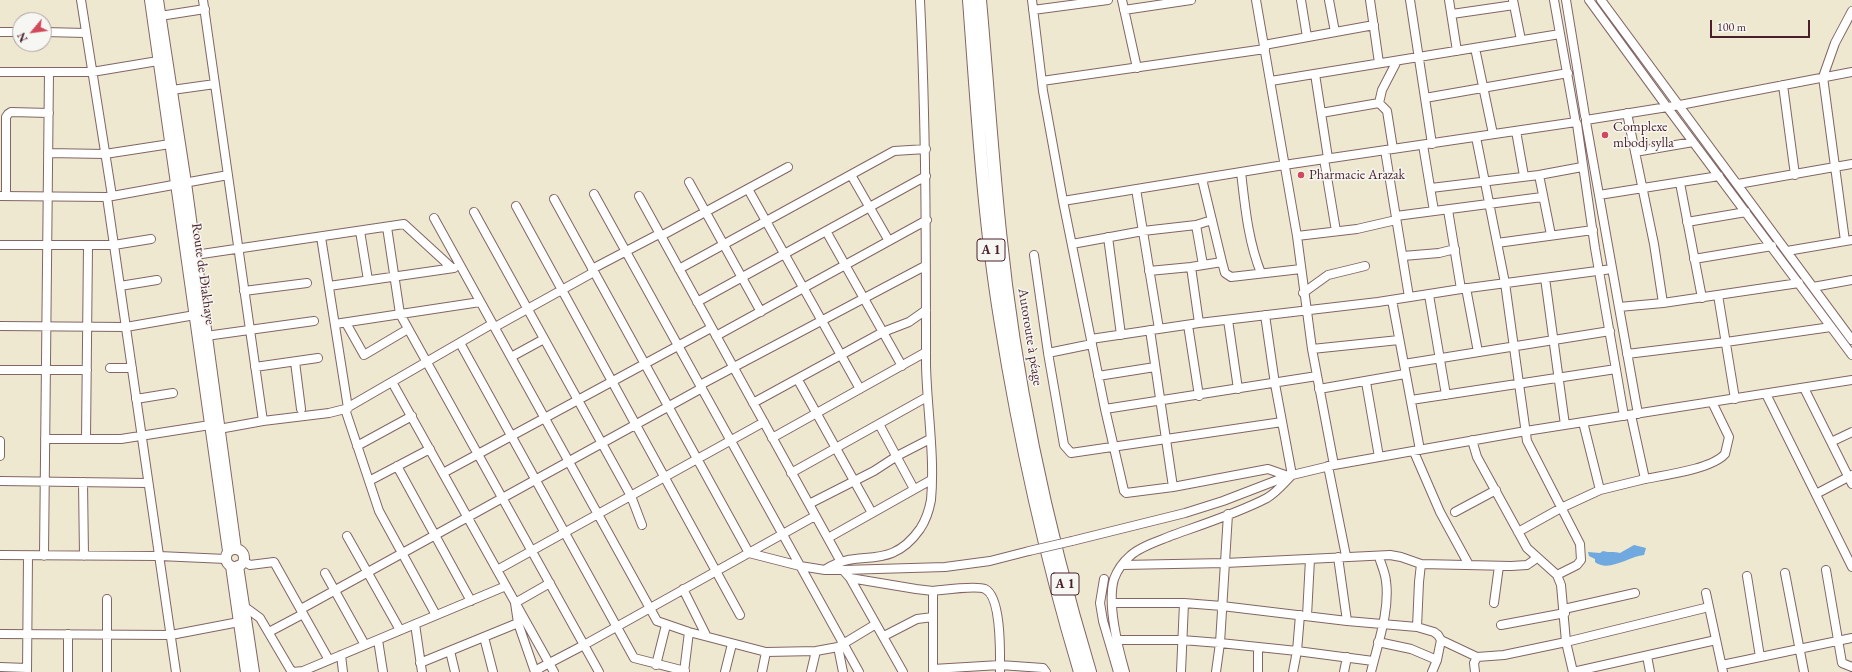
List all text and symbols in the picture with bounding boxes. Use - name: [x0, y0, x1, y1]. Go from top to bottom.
- north arrow: [12, 12, 52, 52]
- scale bar: [1712, 12, 1812, 38]
- text: 100 m: [1717, 19, 1746, 35]
- text: N: [14, 30, 31, 45]
- place label: Complexe mbodj sylla: [1613, 119, 1674, 152]
- marker: Complexe mbodj sylla: [1600, 130, 1610, 140]
- place label: Pharmacie Arazak: [1309, 167, 1405, 183]
- marker: Pharmacie Arazak: [1296, 170, 1306, 180]
- street label: Route de Diakhaye: [188, 222, 218, 326]
- road number: A 1: [977, 239, 1005, 261]
- street label: Autoroute à péage: [1014, 287, 1046, 387]
- road number: A 1: [1051, 573, 1079, 595]

